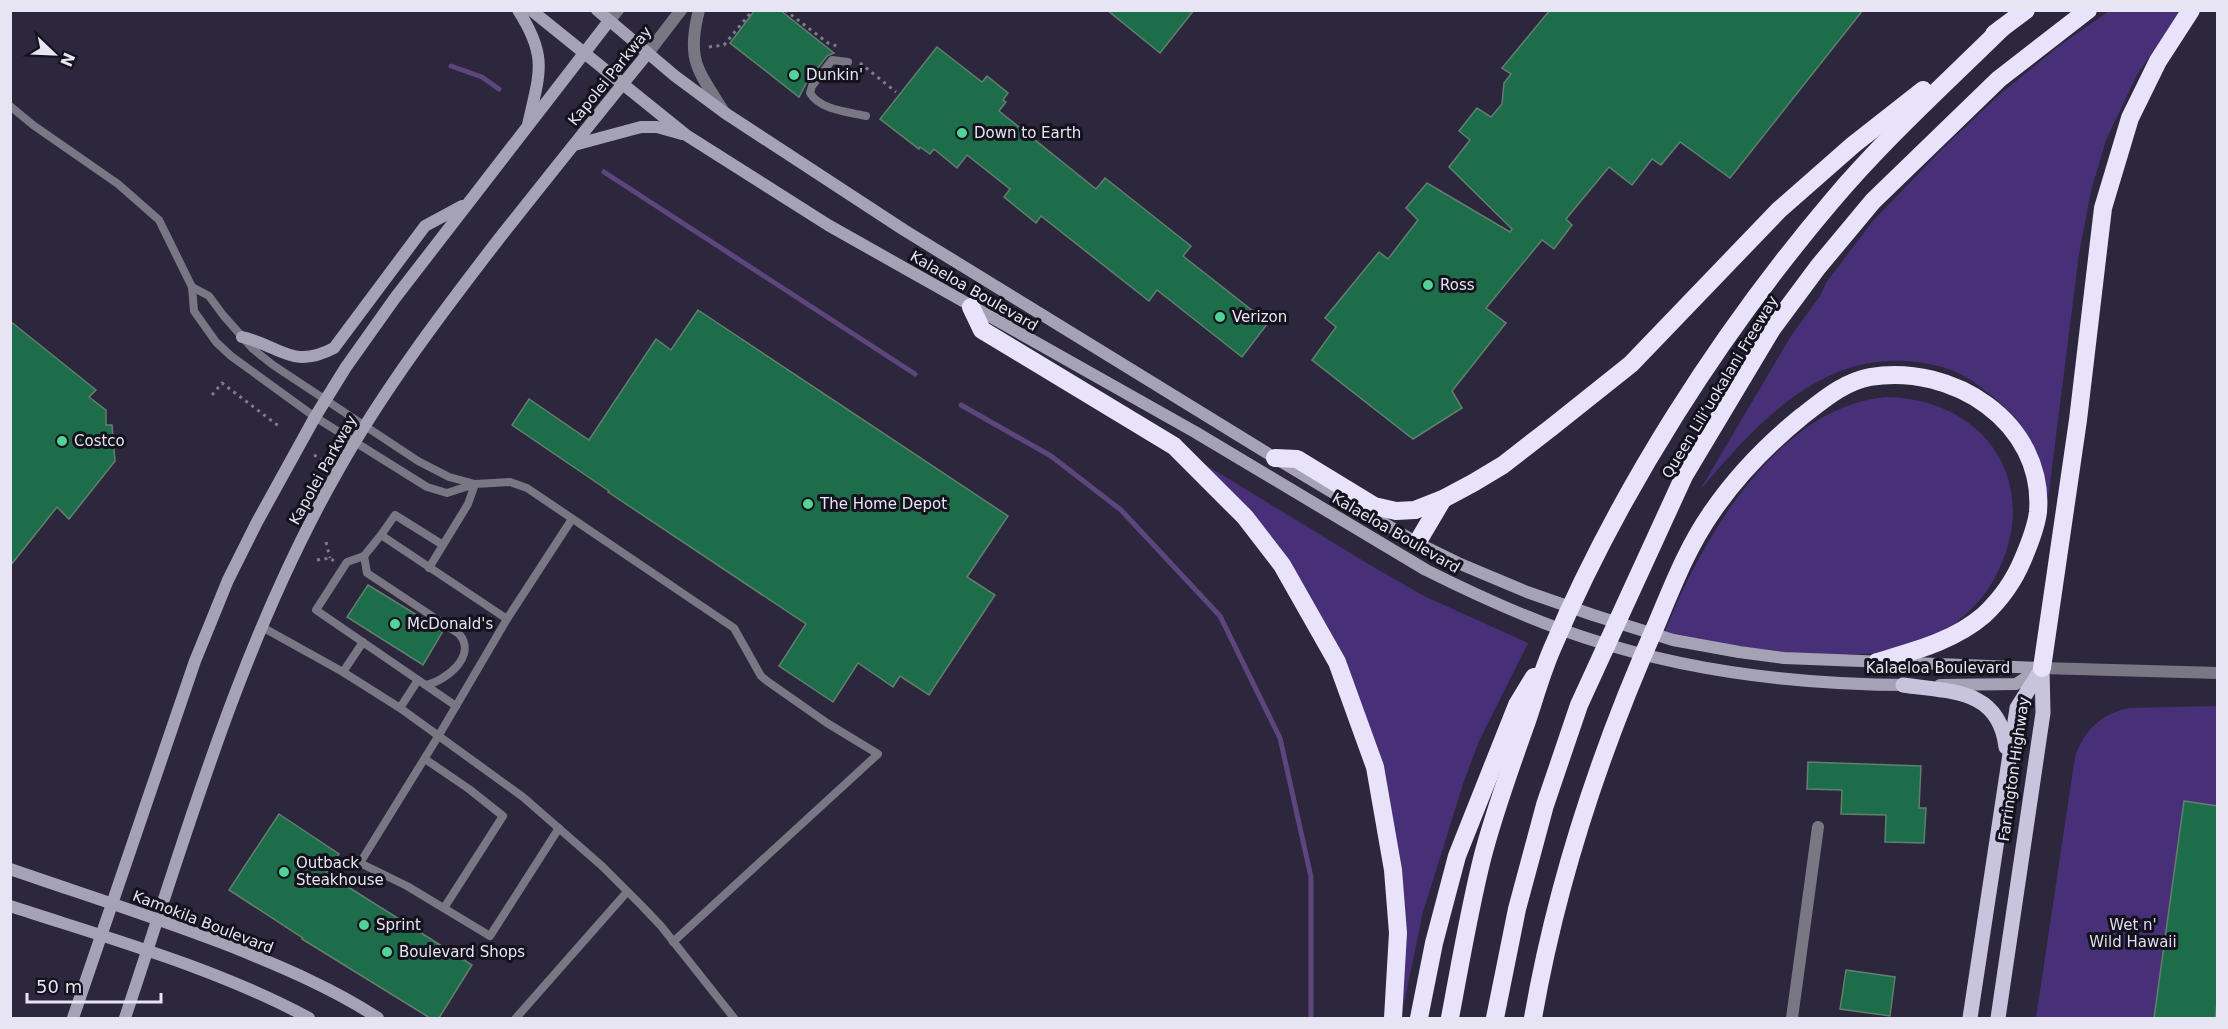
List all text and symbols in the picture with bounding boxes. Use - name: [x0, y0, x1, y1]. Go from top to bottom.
- street label: Kapolei Parkway: [564, 23, 656, 129]
- north arrow: [24, 24, 84, 84]
- text: N: [56, 50, 79, 70]
- place label: Dunkin': [806, 66, 863, 84]
- marker: Dunkin': [787, 68, 801, 82]
- place label: Down to Earth: [974, 124, 1081, 142]
- marker: Down to Earth: [955, 126, 969, 140]
- street label: Kalaeloa Boulevard: [907, 247, 1041, 335]
- place label: Ross: [1440, 276, 1475, 294]
- marker: Ross: [1421, 278, 1435, 292]
- street label: Queen Liliʻuokalani Freeway: [1658, 292, 1782, 482]
- place label: Verizon: [1232, 308, 1287, 326]
- marker: Verizon: [1213, 310, 1227, 324]
- street label: Kapolei Parkway: [285, 412, 361, 528]
- place label: Costco: [74, 432, 125, 450]
- marker: Costco: [55, 434, 69, 448]
- street label: Kalaeloa Boulevard: [1329, 489, 1463, 577]
- place label: The Home Depot: [819, 495, 947, 513]
- marker: The Home Depot: [801, 497, 815, 511]
- place label: McDonald's: [407, 615, 493, 633]
- marker: McDonald's: [388, 617, 402, 631]
- street label: Kalaeloa Boulevard: [1866, 659, 2010, 677]
- street label: Farrington Highway: [1995, 695, 2033, 842]
- place label: Outback Steakhouse: [296, 854, 384, 889]
- marker: Outback Steakhouse: [277, 865, 291, 879]
- street label: Kamokila Boulevard: [130, 887, 276, 957]
- place label: Sprint: [376, 916, 421, 934]
- park label: Wet n' Wild Hawaii: [2089, 916, 2177, 951]
- marker: Sprint: [357, 918, 371, 932]
- place label: Boulevard Shops: [399, 943, 525, 961]
- marker: Boulevard Shops: [380, 945, 394, 959]
- scale bar: [27, 966, 160, 1004]
- text: 50 m: [36, 976, 82, 997]

